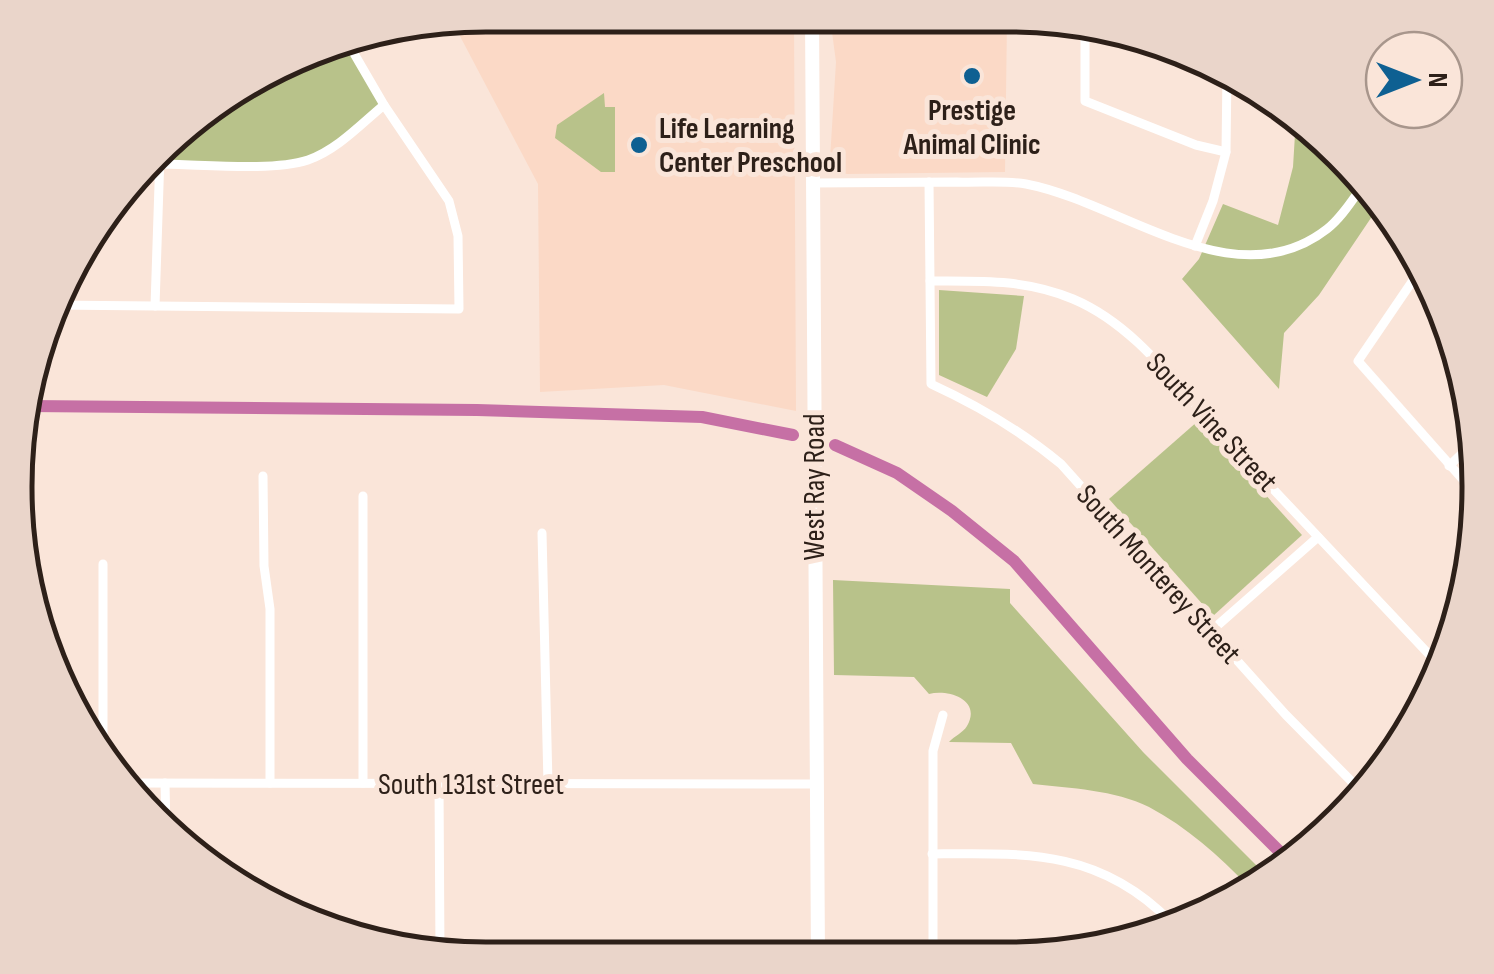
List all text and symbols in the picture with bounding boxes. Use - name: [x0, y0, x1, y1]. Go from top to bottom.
- north arrow: [1364, 30, 1464, 130]
- marker: Prestige Animal Clinic: [961, 65, 983, 87]
- text: N: [1421, 73, 1454, 87]
- place label: Prestige Animal Clinic: [902, 93, 1041, 163]
- place label: Life Learning Center Preschool: [659, 111, 842, 181]
- marker: Life Learning Center Preschool: [628, 134, 650, 156]
- street label: South Vine Street: [1138, 346, 1285, 500]
- street label: West Ray Road: [797, 414, 833, 560]
- street label: South Monterey Street: [1068, 478, 1248, 672]
- street label: South 131st Street: [378, 767, 564, 803]

